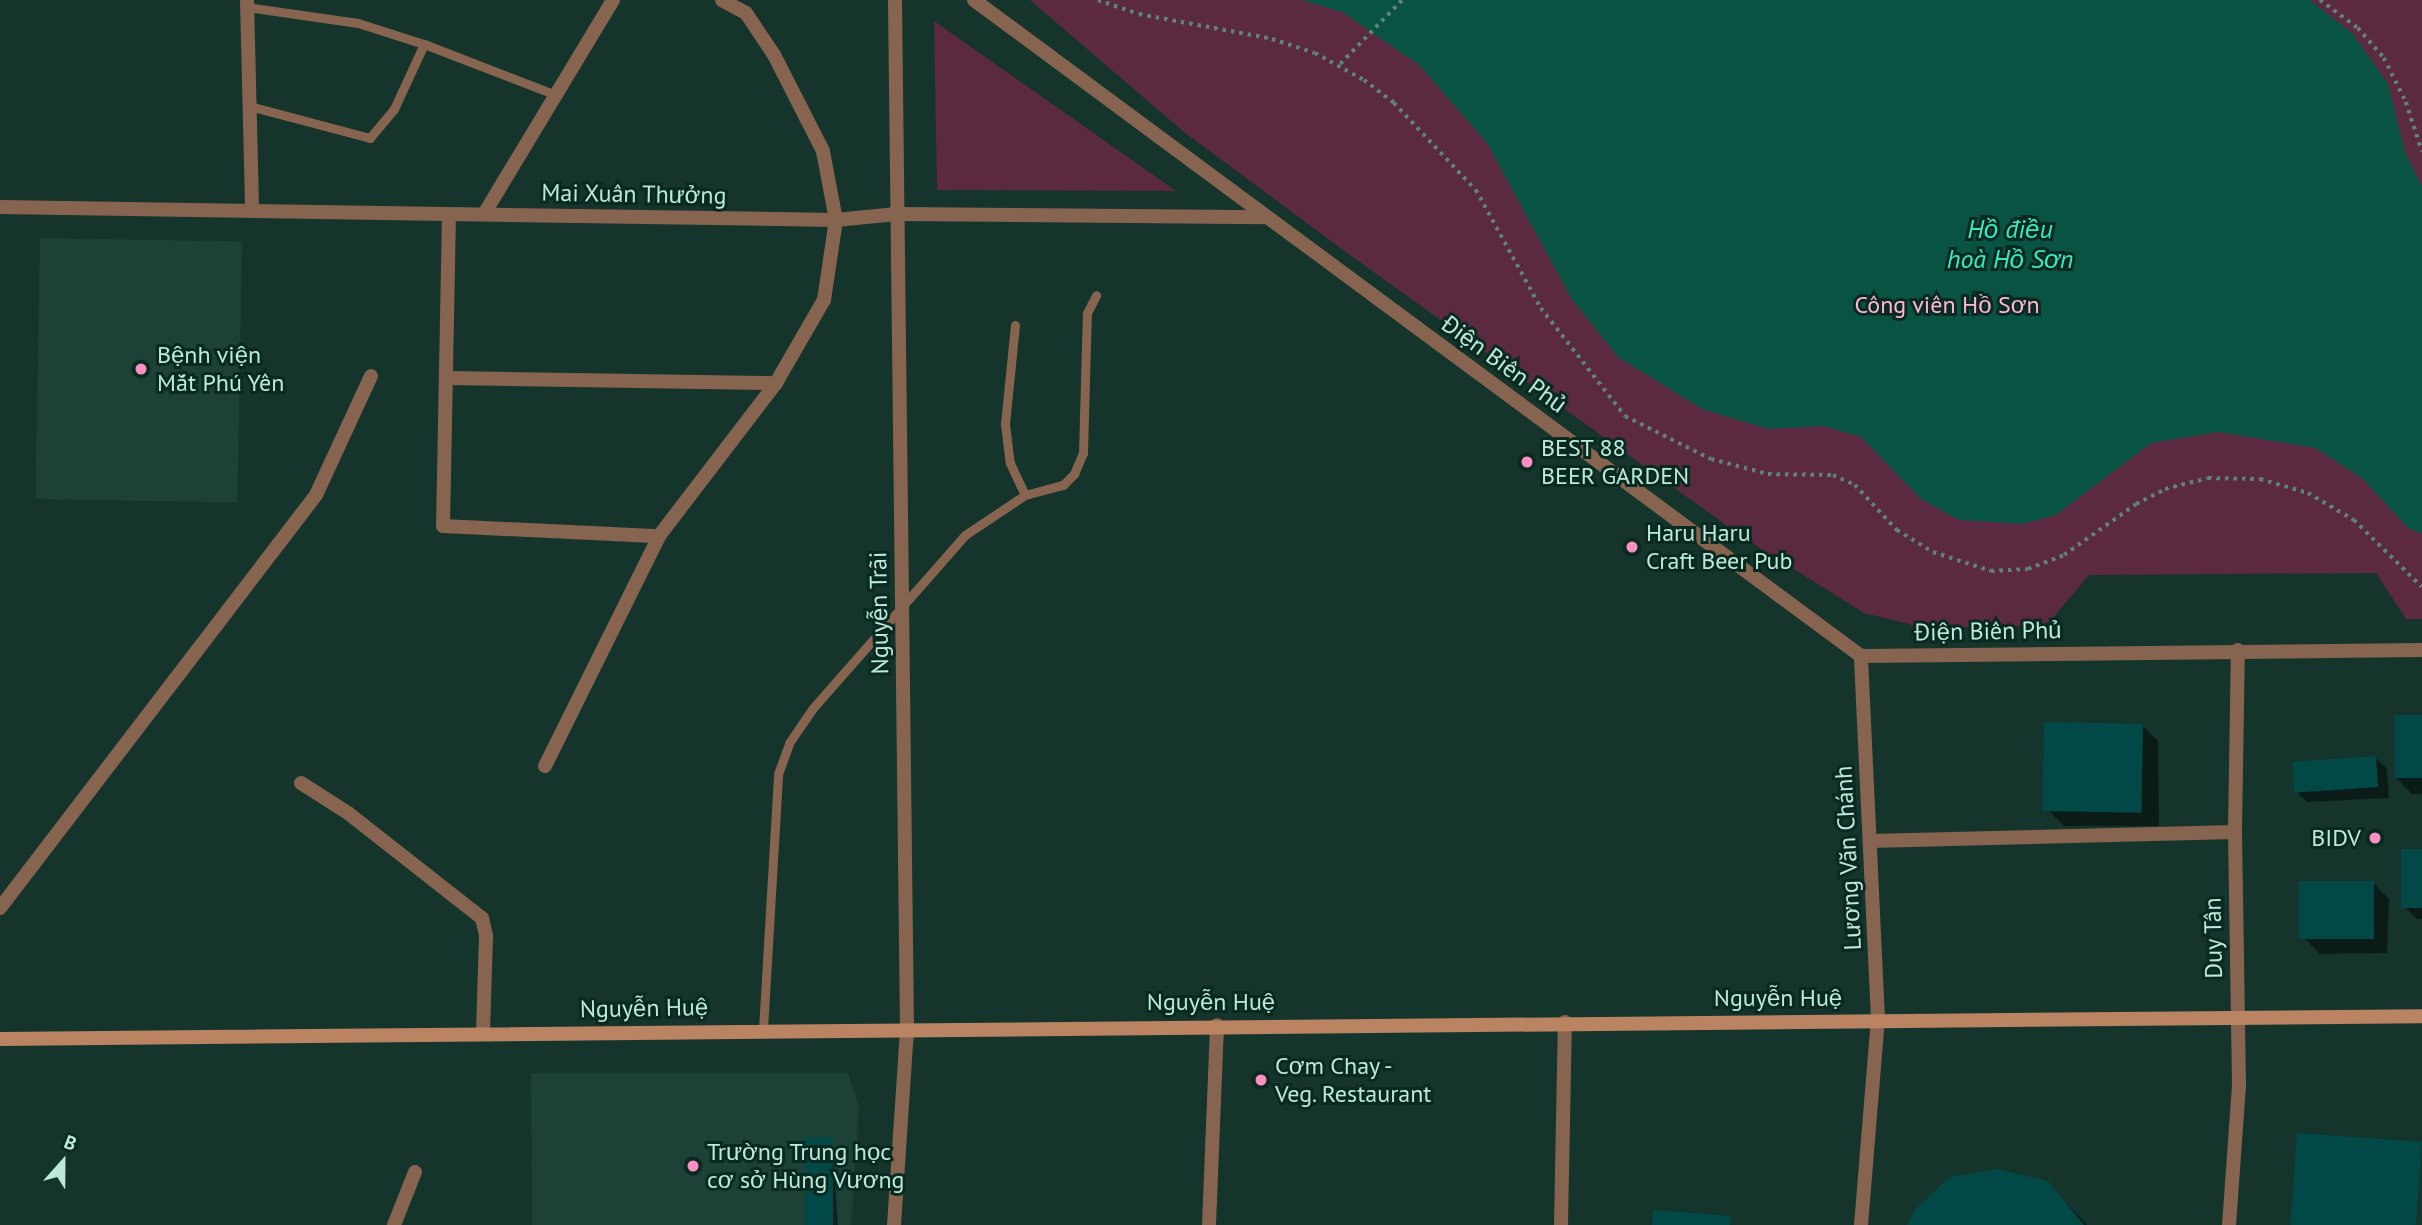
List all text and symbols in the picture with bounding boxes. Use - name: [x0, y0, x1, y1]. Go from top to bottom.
- street label: Mai Xuân Thưởng: [540, 178, 728, 210]
- water label: Hồ điều hoà Hồ Sơn: [1947, 213, 2073, 274]
- park label: Công viên Hồ Sơn: [1854, 291, 2040, 319]
- street label: Điện Biên Phủ: [1436, 309, 1572, 419]
- place label: Bệnh viện Mắt Phú Yên: [157, 341, 285, 397]
- marker: Bệnh viện Mắt Phú Yên: [131, 359, 151, 379]
- place label: BEST 88 BEER GARDEN: [1541, 434, 1689, 490]
- marker: BEST 88 BEER GARDEN: [1519, 454, 1535, 470]
- place label: Haru Haru Craft Beer Pub: [1646, 519, 1792, 575]
- marker: Haru Haru Craft Beer Pub: [1624, 539, 1640, 555]
- street label: Nguyễn Trãi: [864, 551, 894, 675]
- street label: Điện Biên Phủ: [1914, 615, 2062, 647]
- street label: Lương Văn Chánh: [1829, 765, 1867, 951]
- place label: BIDV: [2311, 824, 2361, 852]
- marker: BIDV: [2367, 830, 2383, 846]
- street label: Duy Tân: [2198, 896, 2228, 980]
- street label: Nguyễn Huệ: [1714, 984, 1842, 1012]
- street label: Nguyễn Huệ: [1147, 988, 1275, 1016]
- street label: Nguyễn Huệ: [580, 992, 708, 1024]
- place label: Cơm Chay - Veg. Restaurant: [1275, 1052, 1433, 1108]
- marker: Cơm Chay - Veg. Restaurant: [1253, 1072, 1269, 1088]
- north arrow: [28, 1127, 98, 1197]
- text: B: [61, 1129, 80, 1156]
- place label: Trường Trung học cơ sở Hùng Vương: [707, 1138, 905, 1194]
- marker: Trường Trung học cơ sở Hùng Vương: [685, 1158, 701, 1174]

